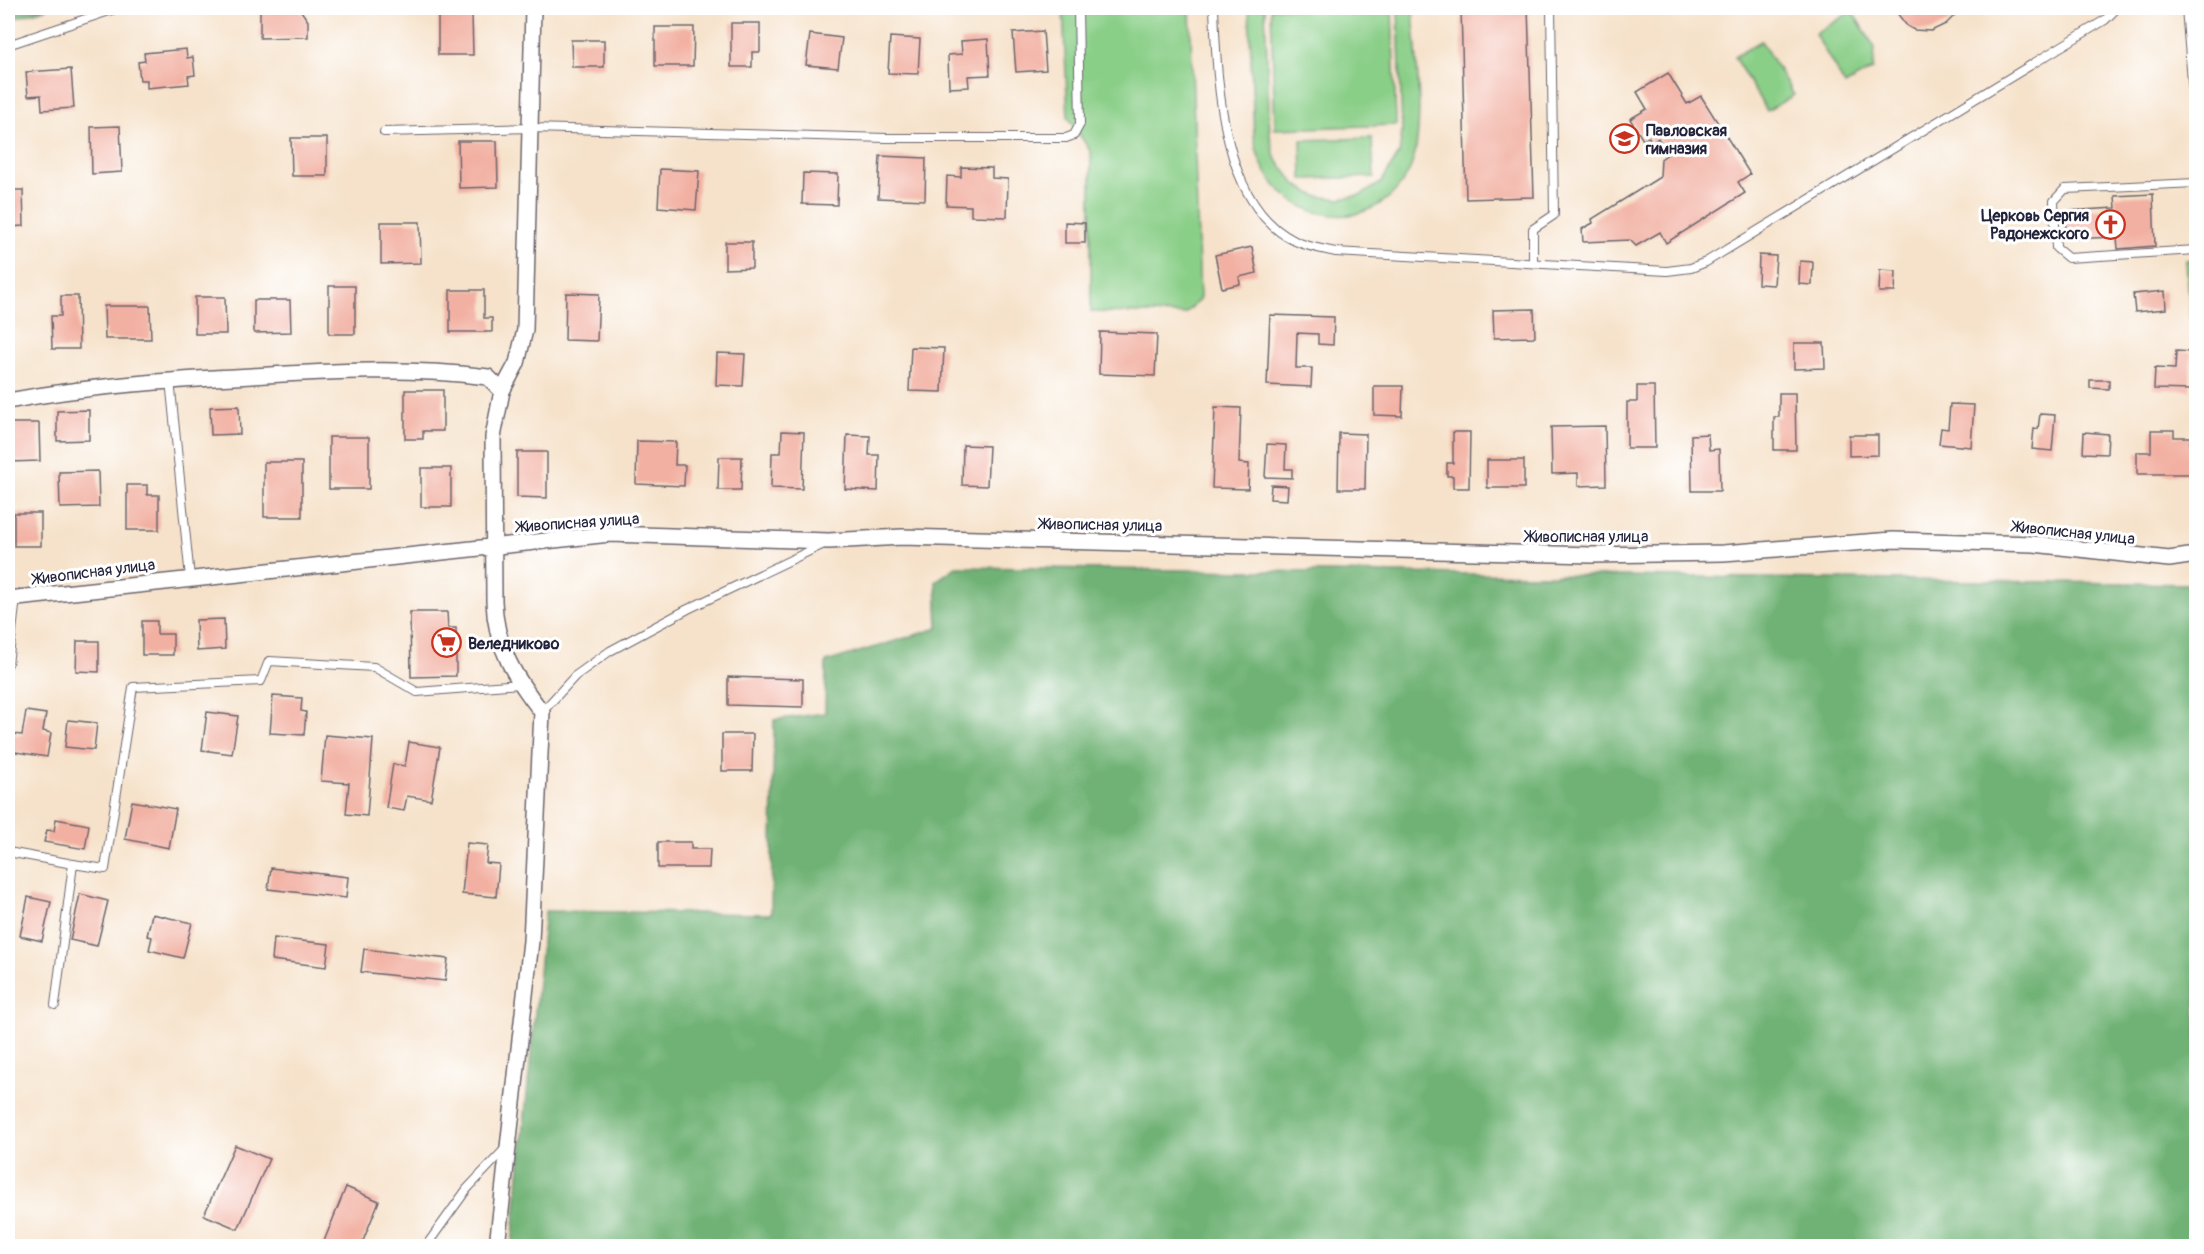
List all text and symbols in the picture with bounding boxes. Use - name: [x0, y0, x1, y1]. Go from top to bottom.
- place label: Павловская гимназия: [1645, 121, 1728, 159]
- school or university icon: Павловская гимназия: [1609, 123, 1641, 155]
- place label: Церковь Сергия Радонежского: [1981, 206, 2089, 244]
- church icon: Церковь Сергия Радонежского: [2094, 208, 2126, 240]
- street label: Живописная улица: [513, 509, 640, 537]
- street label: Живописная улица: [1036, 514, 1163, 536]
- street label: Живописная улица: [2009, 516, 2136, 549]
- street label: Живописная улица: [1523, 527, 1648, 547]
- street label: Живописная улица: [29, 555, 156, 590]
- supermarket icon: Веледниково: [431, 627, 463, 659]
- place label: Веледниково: [468, 634, 560, 654]

